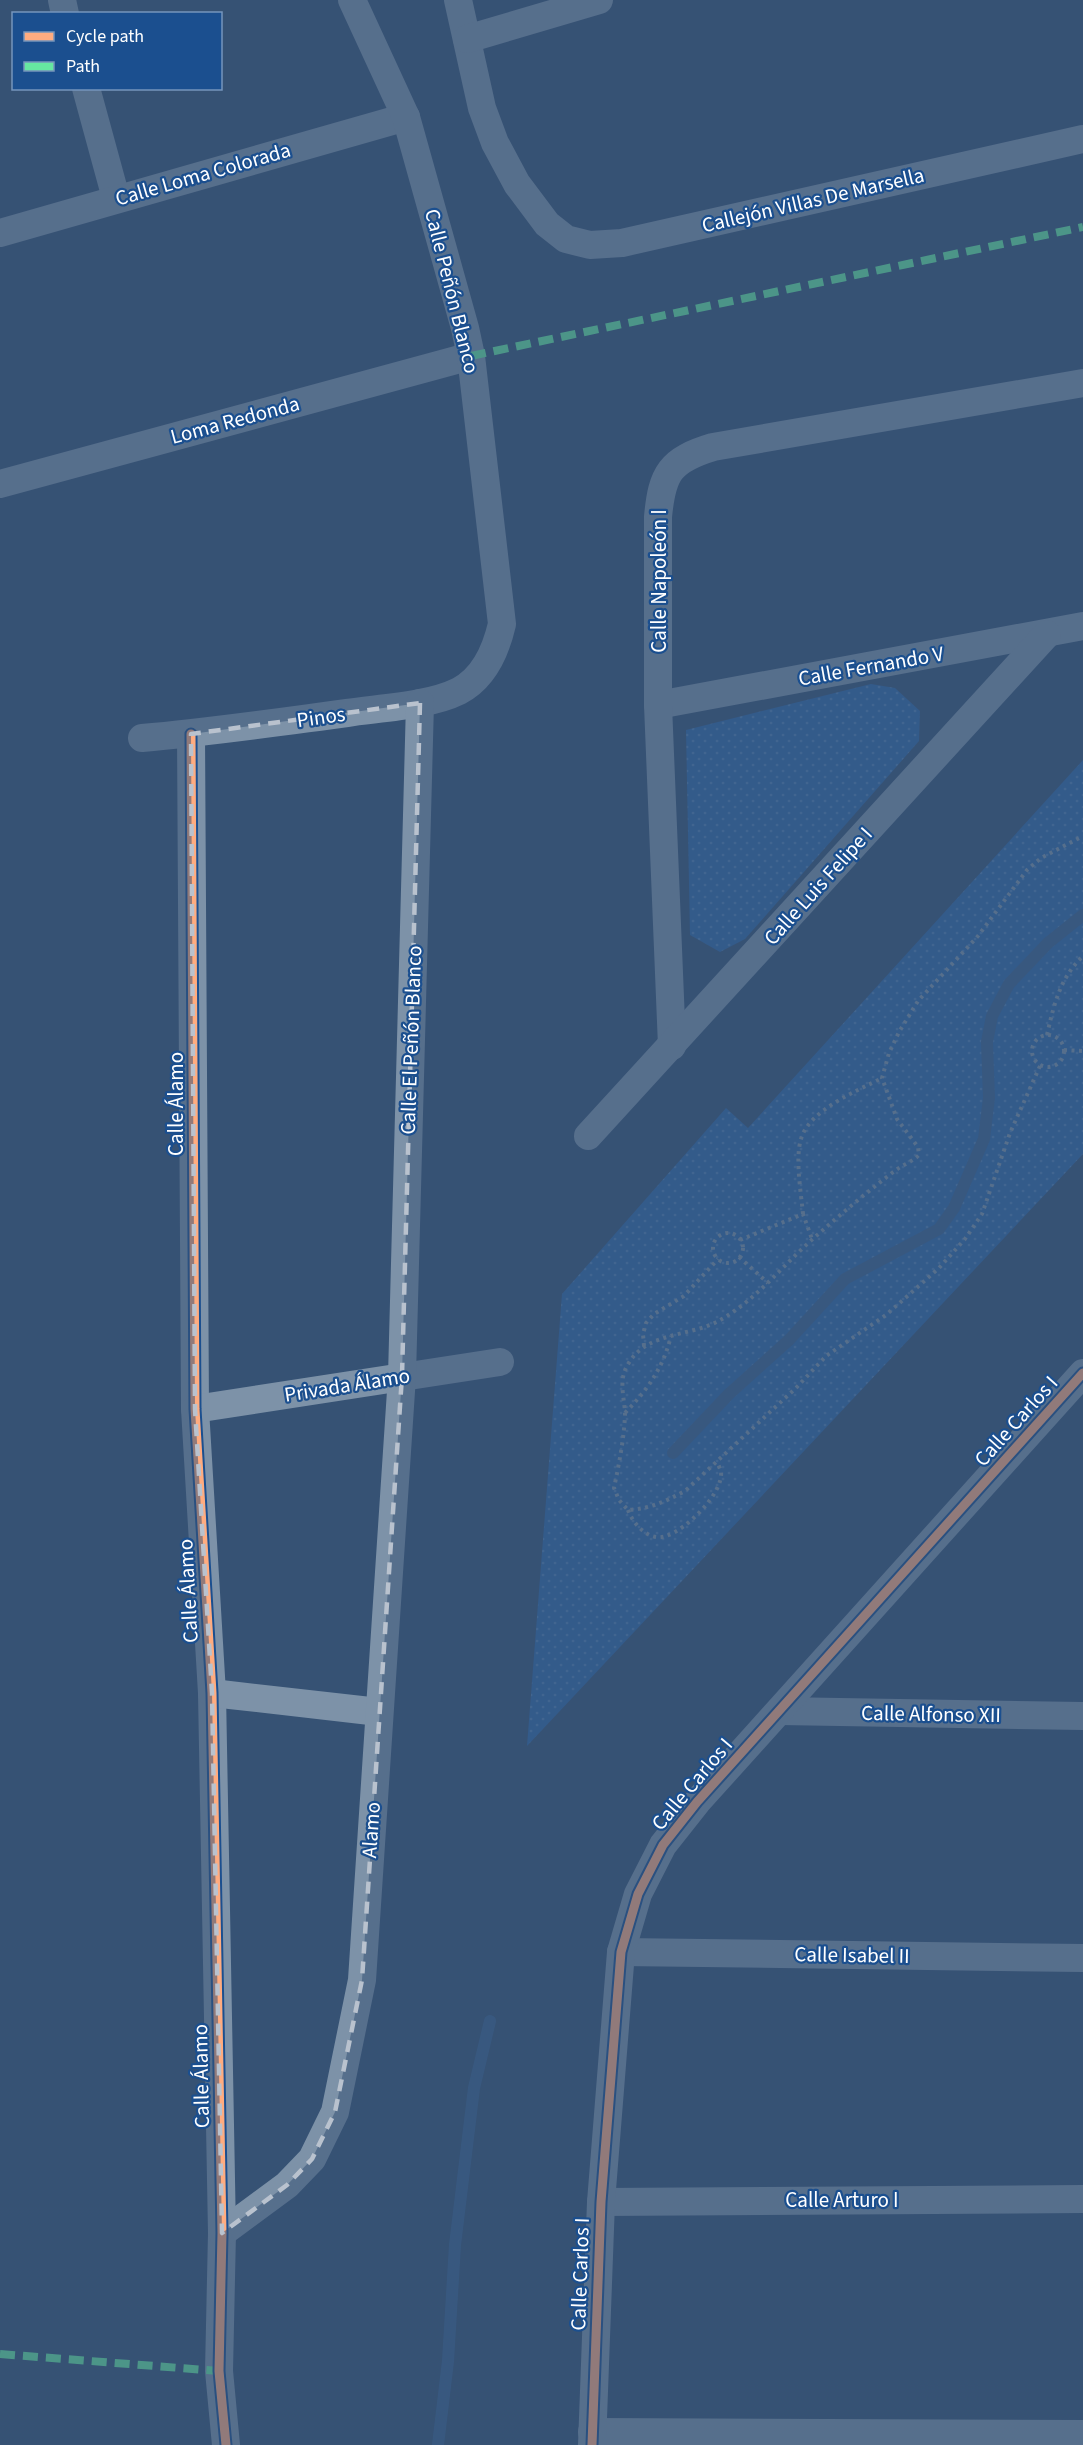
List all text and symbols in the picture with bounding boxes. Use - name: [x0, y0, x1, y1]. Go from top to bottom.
- legend: [12, 12, 222, 90]
- text: Cycle path: [66, 24, 144, 49]
- text: Path: [66, 54, 100, 79]
- street label: Calle Loma Colorada: [112, 135, 294, 213]
- street label: Callejón Villas De Marsella: [699, 160, 927, 240]
- street label: Calle Peñón Blanco: [417, 206, 487, 376]
- street label: Loma Redonda: [167, 388, 303, 452]
- street label: Calle Napoleón I: [644, 509, 674, 653]
- street label: Calle Fernando V: [796, 638, 946, 694]
- street label: Pinos: [295, 699, 347, 735]
- street label: Calle Luis Felipe I: [757, 820, 879, 952]
- street label: Calle El Peñón Blanco: [393, 945, 429, 1135]
- street label: Calle Álamo: [161, 1052, 191, 1156]
- street label: Privada Álamo: [282, 1360, 412, 1410]
- street label: Calle Carlos I: [967, 1369, 1065, 1473]
- street label: Calle Álamo: [170, 1538, 206, 1644]
- street label: Calle Alfonso XII: [861, 1698, 1001, 1730]
- street label: Calle Carlos I: [644, 1731, 740, 1837]
- street label: Alamo: [354, 1801, 388, 1859]
- street label: Calle Isabel II: [794, 1939, 910, 1971]
- street label: Calle Álamo: [185, 2024, 217, 2128]
- street label: Calle Arturo I: [785, 2185, 899, 2215]
- street label: Calle Carlos I: [563, 2217, 597, 2331]

